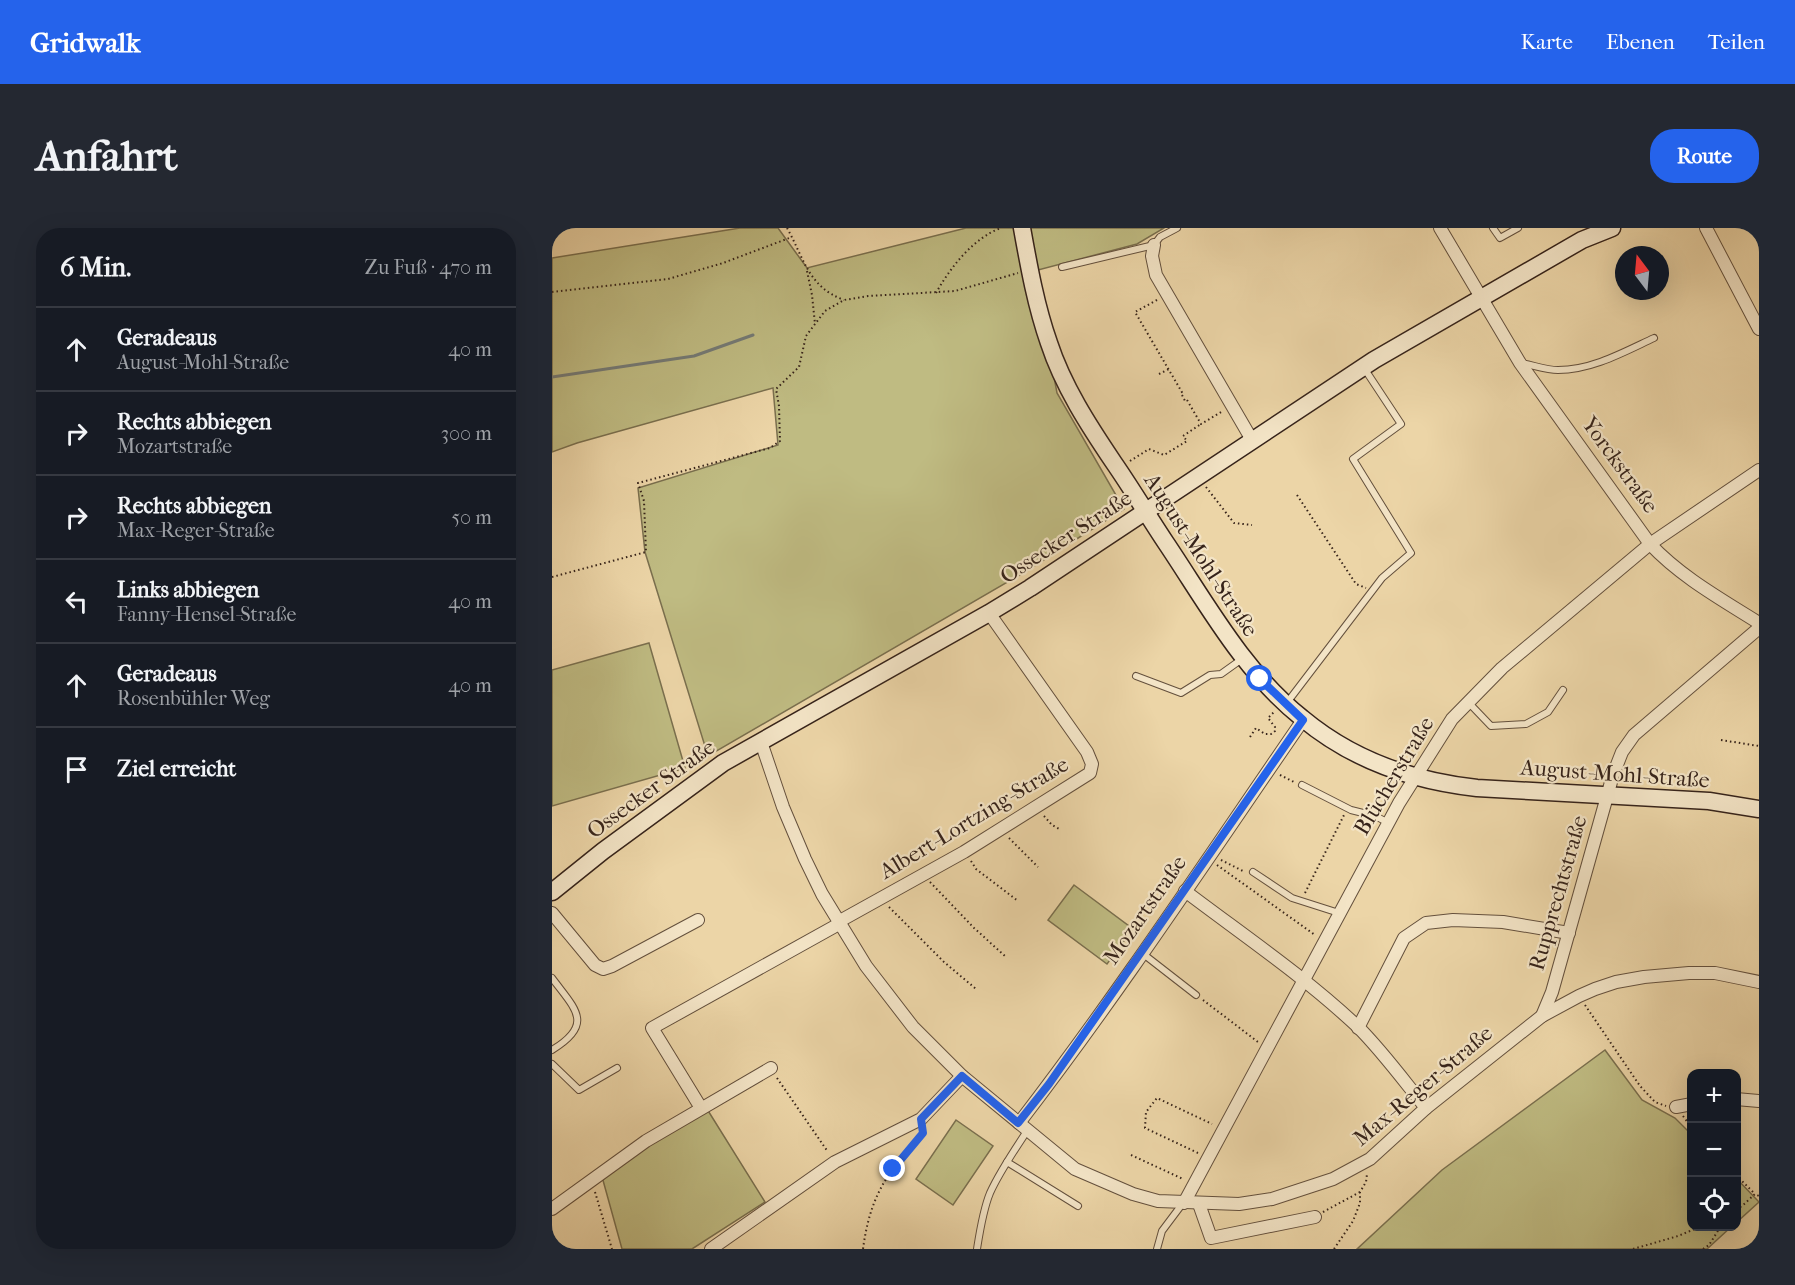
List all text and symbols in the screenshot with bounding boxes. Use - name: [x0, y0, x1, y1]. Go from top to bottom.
- text: Gridwalk: [30, 26, 141, 59]
- text: Karte: [1521, 30, 1573, 54]
- text: Ebenen: [1606, 30, 1675, 54]
- text: Teilen: [1708, 30, 1765, 54]
- button: Route: [1650, 129, 1759, 183]
- text: Anfahrt: [36, 132, 178, 181]
- north arrow: [1615, 246, 1669, 300]
- text: 6 Min.: [60, 252, 131, 283]
- text: Zu Fuß · 470 m: [365, 256, 492, 279]
- text: Geradeaus: [117, 325, 217, 351]
- icon: ahead: [60, 333, 93, 366]
- text: 40 m: [448, 338, 492, 361]
- text: August-Mohl-Straße: [117, 351, 289, 374]
- text: Rechts abbiegen: [117, 409, 272, 435]
- street label: Yorckstraße: [1576, 411, 1664, 518]
- icon: right: [60, 417, 93, 450]
- text: 300 m: [441, 422, 492, 445]
- text: Mozartstraße: [117, 435, 232, 458]
- street label: August-Mohl-Straße: [1138, 468, 1264, 642]
- street label: Ossecker Straße: [995, 485, 1137, 589]
- text: Rechts abbiegen: [117, 493, 272, 519]
- icon: right: [60, 501, 93, 534]
- text: 50 m: [451, 506, 492, 529]
- text: Max-Reger-Straße: [117, 519, 275, 542]
- text: Links abbiegen: [117, 577, 259, 603]
- icon: left: [60, 585, 93, 618]
- text: 40 m: [448, 590, 492, 613]
- text: Fanny-Hensel-Straße: [117, 603, 296, 626]
- text: Geradeaus: [117, 661, 217, 687]
- route start: [1246, 665, 1272, 691]
- icon: ahead: [60, 669, 93, 702]
- text: 40 m: [448, 674, 492, 697]
- text: Rosenbühler Weg: [117, 687, 270, 710]
- street label: Blücherstraße: [1349, 712, 1439, 840]
- street label: Ossecker Straße: [582, 734, 720, 844]
- street label: Albert-Lortzing-Straße: [874, 751, 1073, 885]
- icon: arrive: [60, 753, 93, 786]
- street label: August-Mohl-Straße: [1519, 754, 1711, 794]
- text: Ziel erreicht: [117, 756, 236, 782]
- street label: Rupprechtstraße: [1523, 812, 1593, 973]
- street label: Mozartstraße: [1098, 851, 1192, 969]
- street label: Max-Reger-Straße: [1348, 1020, 1498, 1152]
- map controls: [1687, 1069, 1741, 1231]
- button: +: [1687, 1069, 1741, 1123]
- button: −: [1687, 1123, 1741, 1177]
- route end: [879, 1155, 905, 1181]
- button: locate: [1687, 1177, 1741, 1231]

